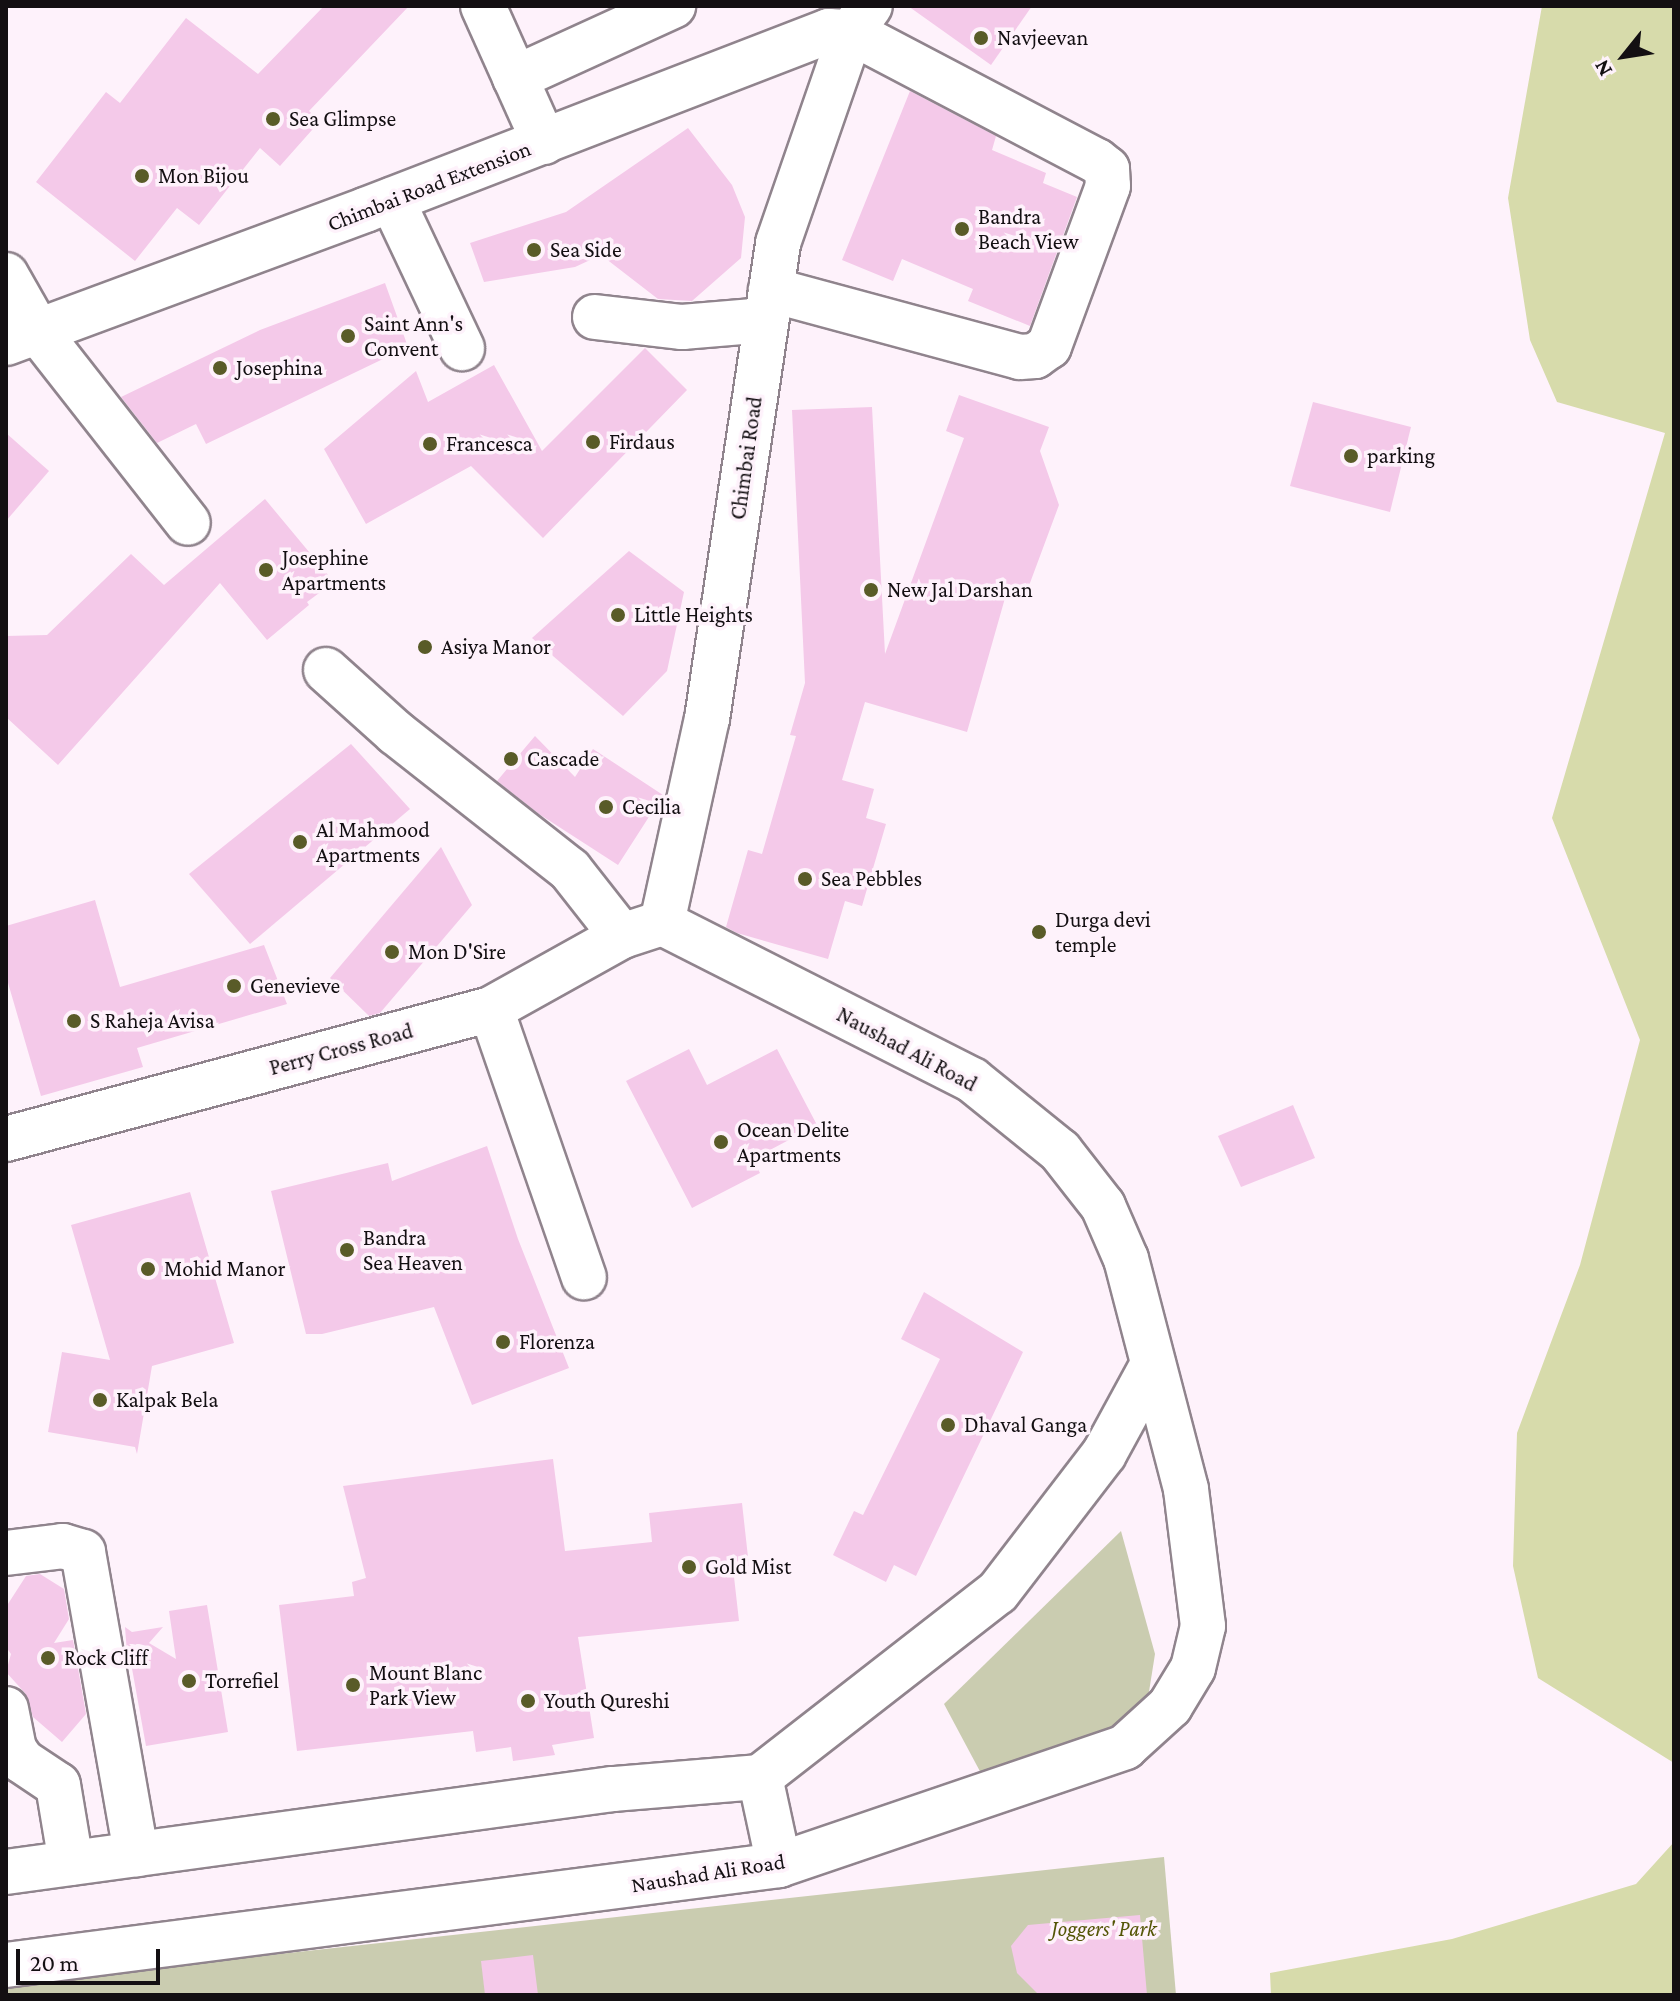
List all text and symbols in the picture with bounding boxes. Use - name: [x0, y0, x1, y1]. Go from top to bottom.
- north arrow: [1584, 16, 1664, 96]
- place label: Navjeevan: [997, 25, 1088, 51]
- marker: Navjeevan: [972, 29, 990, 47]
- text: N: [1588, 56, 1617, 81]
- place label: Sea Glimpse: [289, 106, 396, 132]
- marker: Sea Glimpse: [264, 110, 282, 128]
- street label: Chimbai Road Extension: [324, 135, 534, 237]
- place label: Mon Bijou: [158, 163, 249, 189]
- marker: Mon Bijou: [133, 167, 151, 185]
- place label: Bandra Beach View: [978, 203, 1079, 254]
- marker: Bandra Beach View: [953, 220, 971, 238]
- place label: Sea Side: [550, 237, 622, 263]
- marker: Sea Side: [525, 241, 543, 259]
- place label: Saint Ann's Convent: [364, 310, 463, 362]
- marker: Saint Ann's Convent: [339, 327, 357, 345]
- place label: Josephina: [236, 355, 323, 381]
- marker: Josephina: [211, 359, 229, 377]
- street label: Chimbai Road: [724, 395, 768, 521]
- place label: Firdaus: [609, 429, 675, 455]
- place label: Francesca: [446, 431, 533, 457]
- marker: Firdaus: [584, 433, 602, 451]
- marker: Francesca: [421, 435, 439, 453]
- place label: parking: [1367, 443, 1435, 469]
- marker: parking: [1342, 447, 1360, 465]
- place label: Josephine Apartments: [282, 544, 386, 596]
- marker: Josephine Apartments: [257, 561, 275, 579]
- place label: New Jal Darshan: [887, 577, 1033, 603]
- marker: New Jal Darshan: [862, 581, 880, 599]
- place label: Little Heights: [634, 602, 753, 628]
- marker: Little Heights: [609, 606, 627, 624]
- place label: Asiya Manor: [441, 634, 551, 660]
- marker: Asiya Manor: [416, 638, 434, 656]
- place label: Cascade: [527, 746, 599, 772]
- marker: Cascade: [502, 750, 520, 768]
- place label: Cecilia: [622, 794, 681, 820]
- marker: Cecilia: [597, 798, 615, 816]
- place label: Al Mahmood Apartments: [316, 816, 430, 868]
- marker: Al Mahmood Apartments: [291, 833, 309, 851]
- place label: Sea Pebbles: [821, 866, 922, 892]
- marker: Sea Pebbles: [796, 870, 814, 888]
- place label: Durga devi temple: [1055, 906, 1151, 958]
- marker: Durga devi temple: [1030, 923, 1048, 941]
- place label: Mon D'Sire: [408, 939, 506, 965]
- marker: Mon D'Sire: [383, 943, 401, 961]
- place label: Genevieve: [250, 973, 340, 999]
- marker: Genevieve: [225, 977, 243, 995]
- street label: Naushad Ali Road: [832, 1001, 982, 1097]
- place label: S Raheja Avisa: [90, 1008, 215, 1034]
- marker: S Raheja Avisa: [65, 1012, 83, 1030]
- street label: Perry Cross Road: [266, 1017, 416, 1081]
- place label: Ocean Delite Apartments: [737, 1116, 849, 1168]
- marker: Ocean Delite Apartments: [712, 1133, 730, 1151]
- place label: Bandra Sea Heaven: [363, 1224, 463, 1276]
- marker: Bandra Sea Heaven: [338, 1241, 356, 1259]
- place label: Mohid Manor: [164, 1256, 285, 1282]
- marker: Mohid Manor: [139, 1260, 157, 1278]
- place label: Florenza: [519, 1329, 595, 1355]
- marker: Florenza: [494, 1333, 512, 1351]
- place label: Kalpak Bela: [116, 1387, 218, 1413]
- marker: Kalpak Bela: [91, 1391, 109, 1409]
- place label: Dhaval Ganga: [964, 1412, 1087, 1438]
- marker: Dhaval Ganga: [939, 1416, 957, 1434]
- place label: Gold Mist: [705, 1554, 791, 1580]
- marker: Gold Mist: [680, 1558, 698, 1576]
- place label: Rock Cliff: [64, 1645, 148, 1671]
- marker: Rock Cliff: [39, 1649, 57, 1667]
- place label: Mount Blanc Park View: [369, 1659, 482, 1710]
- place label: Torrefiel: [205, 1668, 279, 1694]
- marker: Torrefiel: [180, 1672, 198, 1690]
- marker: Mount Blanc Park View: [344, 1676, 362, 1694]
- place label: Youth Qureshi: [544, 1688, 670, 1714]
- marker: Youth Qureshi: [519, 1692, 537, 1710]
- street label: Naushad Ali Road: [629, 1848, 787, 1898]
- park label: Joggers' Park: [1051, 1916, 1157, 1942]
- scale bar: [20, 1933, 164, 1983]
- text: 20 m: [30, 1949, 79, 1976]

